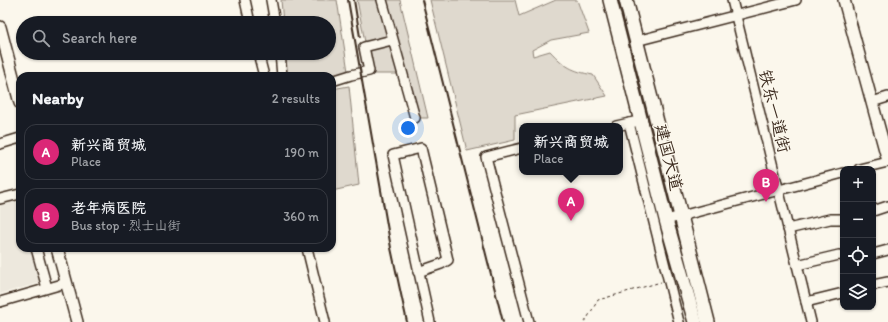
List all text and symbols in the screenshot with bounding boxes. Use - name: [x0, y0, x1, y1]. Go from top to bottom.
- search box: [16, 16, 336, 60]
- icon: search: [30, 27, 52, 49]
- text: Search here: [62, 29, 137, 47]
- street label: 铁东一道街: [755, 67, 795, 155]
- text: Nearby: [32, 88, 84, 108]
- text: 2 results: [272, 91, 320, 106]
- your location: [398, 118, 418, 138]
- street label: 建国大道: [651, 122, 687, 192]
- popup: [519, 123, 623, 175]
- text: 新兴商贸城: [533, 133, 609, 151]
- text: 新兴商贸城: [71, 136, 146, 154]
- text: A: [42, 145, 50, 160]
- text: 190 m: [284, 145, 319, 160]
- text: Place: [533, 151, 563, 166]
- text: Place: [71, 154, 101, 169]
- map controls: [840, 166, 876, 310]
- button: +: [840, 166, 876, 202]
- pin: B: [753, 169, 779, 202]
- pin: A: [558, 188, 584, 221]
- text: 老年病医院: [71, 199, 146, 217]
- button: −: [840, 202, 876, 238]
- text: B: [42, 209, 50, 224]
- text: 360 m: [283, 209, 319, 224]
- text: Bus stop · 烈士山街: [71, 218, 180, 233]
- button: locate: [840, 238, 876, 274]
- button: layers: [840, 274, 876, 310]

